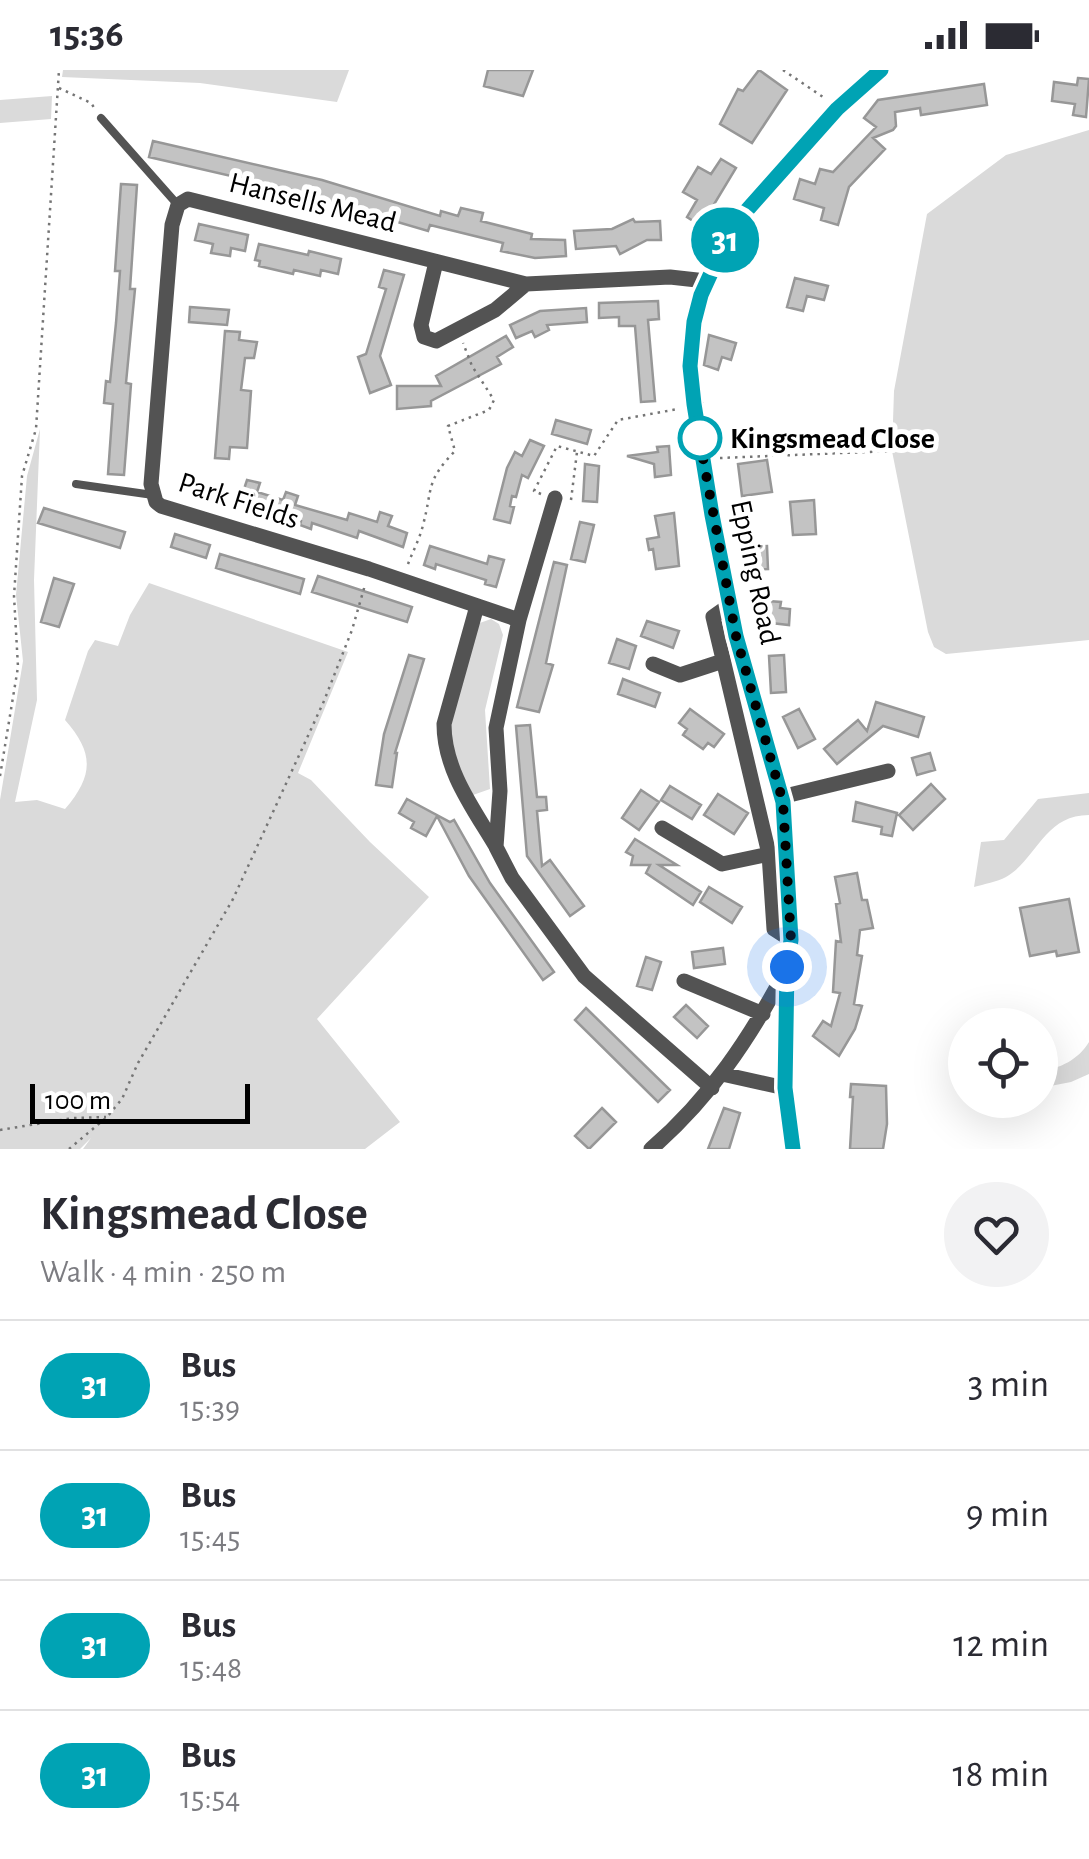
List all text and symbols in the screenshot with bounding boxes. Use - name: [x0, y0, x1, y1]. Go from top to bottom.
- text: 15:36: [50, 16, 124, 54]
- street label: Hansells Mead: [226, 168, 399, 238]
- line badge: 31: [680, 208, 770, 272]
- text: 31: [711, 223, 739, 258]
- marker: Kingsmead Close: [679, 417, 721, 459]
- place label: Kingsmead Close: [730, 424, 935, 454]
- street label: Park Fields: [175, 467, 303, 535]
- street label: Epping Road: [725, 497, 785, 647]
- your location: [762, 942, 812, 992]
- map controls: [948, 1008, 1058, 1118]
- button: locate: [948, 1008, 1058, 1118]
- scale bar: [30, 1079, 250, 1124]
- text: 100 m: [45, 1087, 111, 1115]
- button: heart: [944, 1182, 1049, 1287]
- text: Kingsmead Close: [40, 1191, 368, 1239]
- text: Walk · 4 min · 250 m: [40, 1256, 286, 1288]
- text: Bus: [180, 1347, 236, 1385]
- text: 3 min: [968, 1366, 1049, 1404]
- text: 31: [81, 1368, 109, 1403]
- text: 15:39: [180, 1392, 240, 1424]
- text: Bus: [180, 1477, 236, 1515]
- text: 9 min: [966, 1496, 1049, 1534]
- text: 31: [81, 1498, 109, 1533]
- text: 15:45: [180, 1522, 240, 1554]
- text: Bus: [180, 1607, 236, 1645]
- text: 12 min: [953, 1626, 1049, 1664]
- text: 31: [81, 1628, 109, 1663]
- text: 15:48: [180, 1652, 242, 1684]
- text: Bus: [180, 1737, 236, 1775]
- text: 18 min: [952, 1756, 1049, 1794]
- text: 31: [81, 1758, 109, 1793]
- text: 15:54: [180, 1782, 240, 1814]

